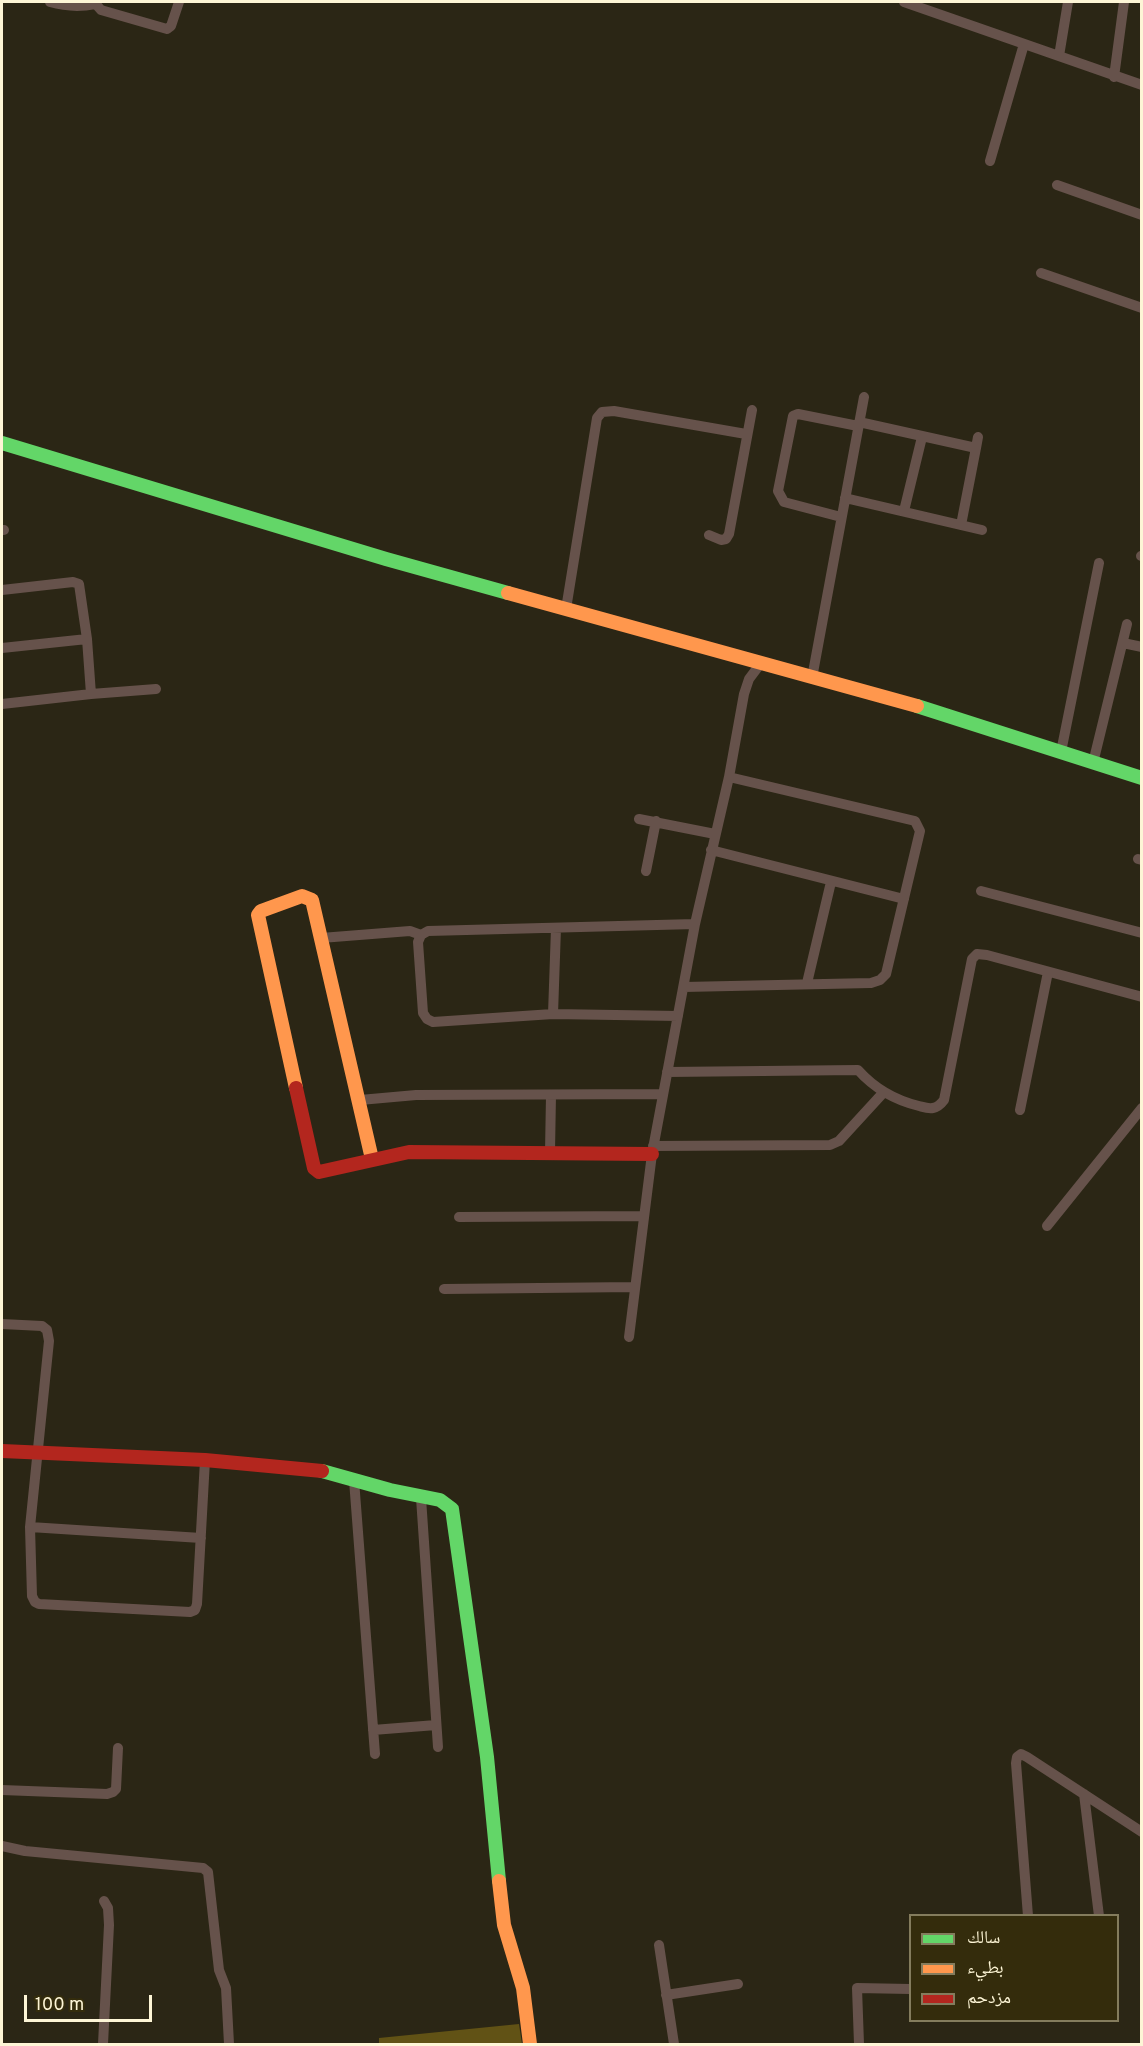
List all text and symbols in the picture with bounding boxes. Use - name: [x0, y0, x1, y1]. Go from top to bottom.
- legend: [909, 1914, 1119, 2022]
- text: سالك: [967, 1927, 1000, 1950]
- text: بطيء: [967, 1957, 1004, 1980]
- scale bar: [27, 1983, 154, 2021]
- text: مزدحم: [967, 1987, 1011, 2010]
- text: 100 m: [35, 1994, 84, 2017]

